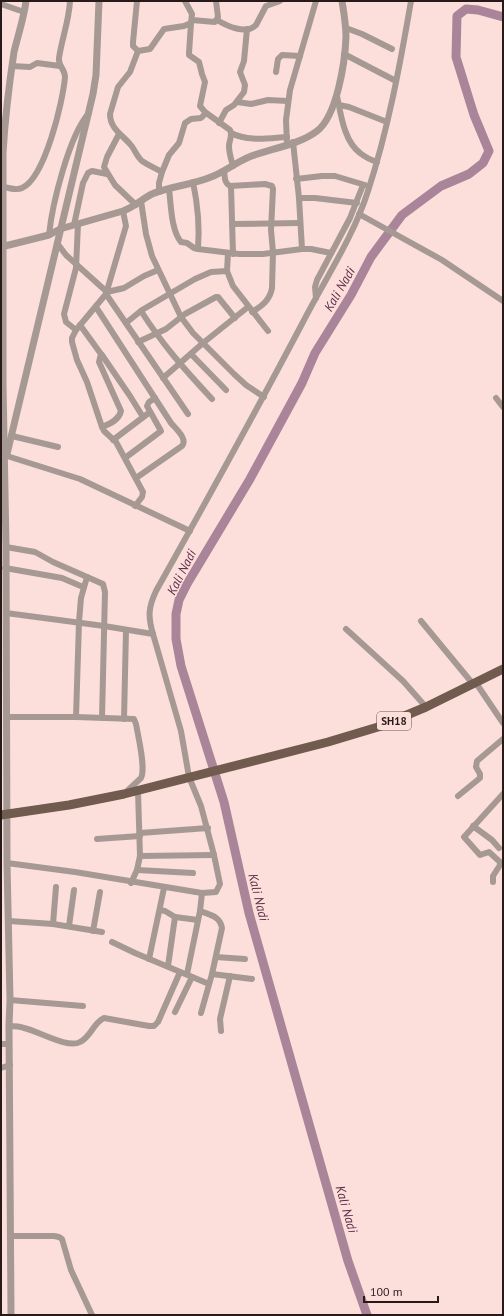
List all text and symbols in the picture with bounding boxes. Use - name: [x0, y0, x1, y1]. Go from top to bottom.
- water label: Kali Nadi: [320, 263, 359, 315]
- water label: Kali Nadi: [163, 546, 200, 598]
- road number: SH18: [377, 712, 411, 730]
- water label: Kali Nadi: [244, 872, 273, 923]
- water label: Kali Nadi: [332, 1183, 362, 1235]
- scale bar: [364, 1278, 438, 1304]
- text: 100 m: [370, 1284, 403, 1299]

